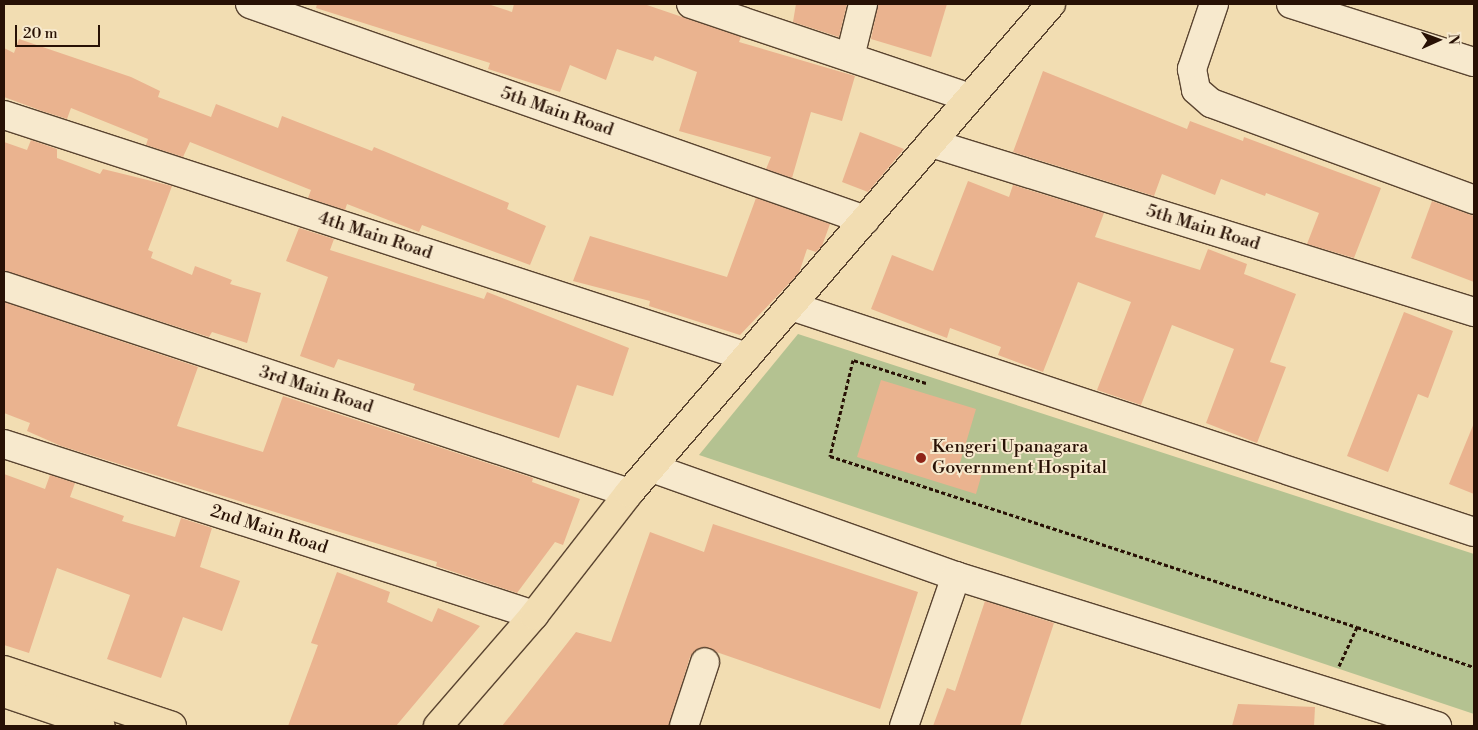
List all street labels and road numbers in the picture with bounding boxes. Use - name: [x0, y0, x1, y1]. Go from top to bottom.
- street label: 5th Main Road: [498, 83, 616, 141]
- street label: 5th Main Road: [1143, 200, 1263, 256]
- street label: 4th Main Road: [315, 207, 435, 265]
- street label: 3rd Main Road: [256, 361, 376, 419]
- street label: 2nd Main Road: [208, 501, 330, 559]

